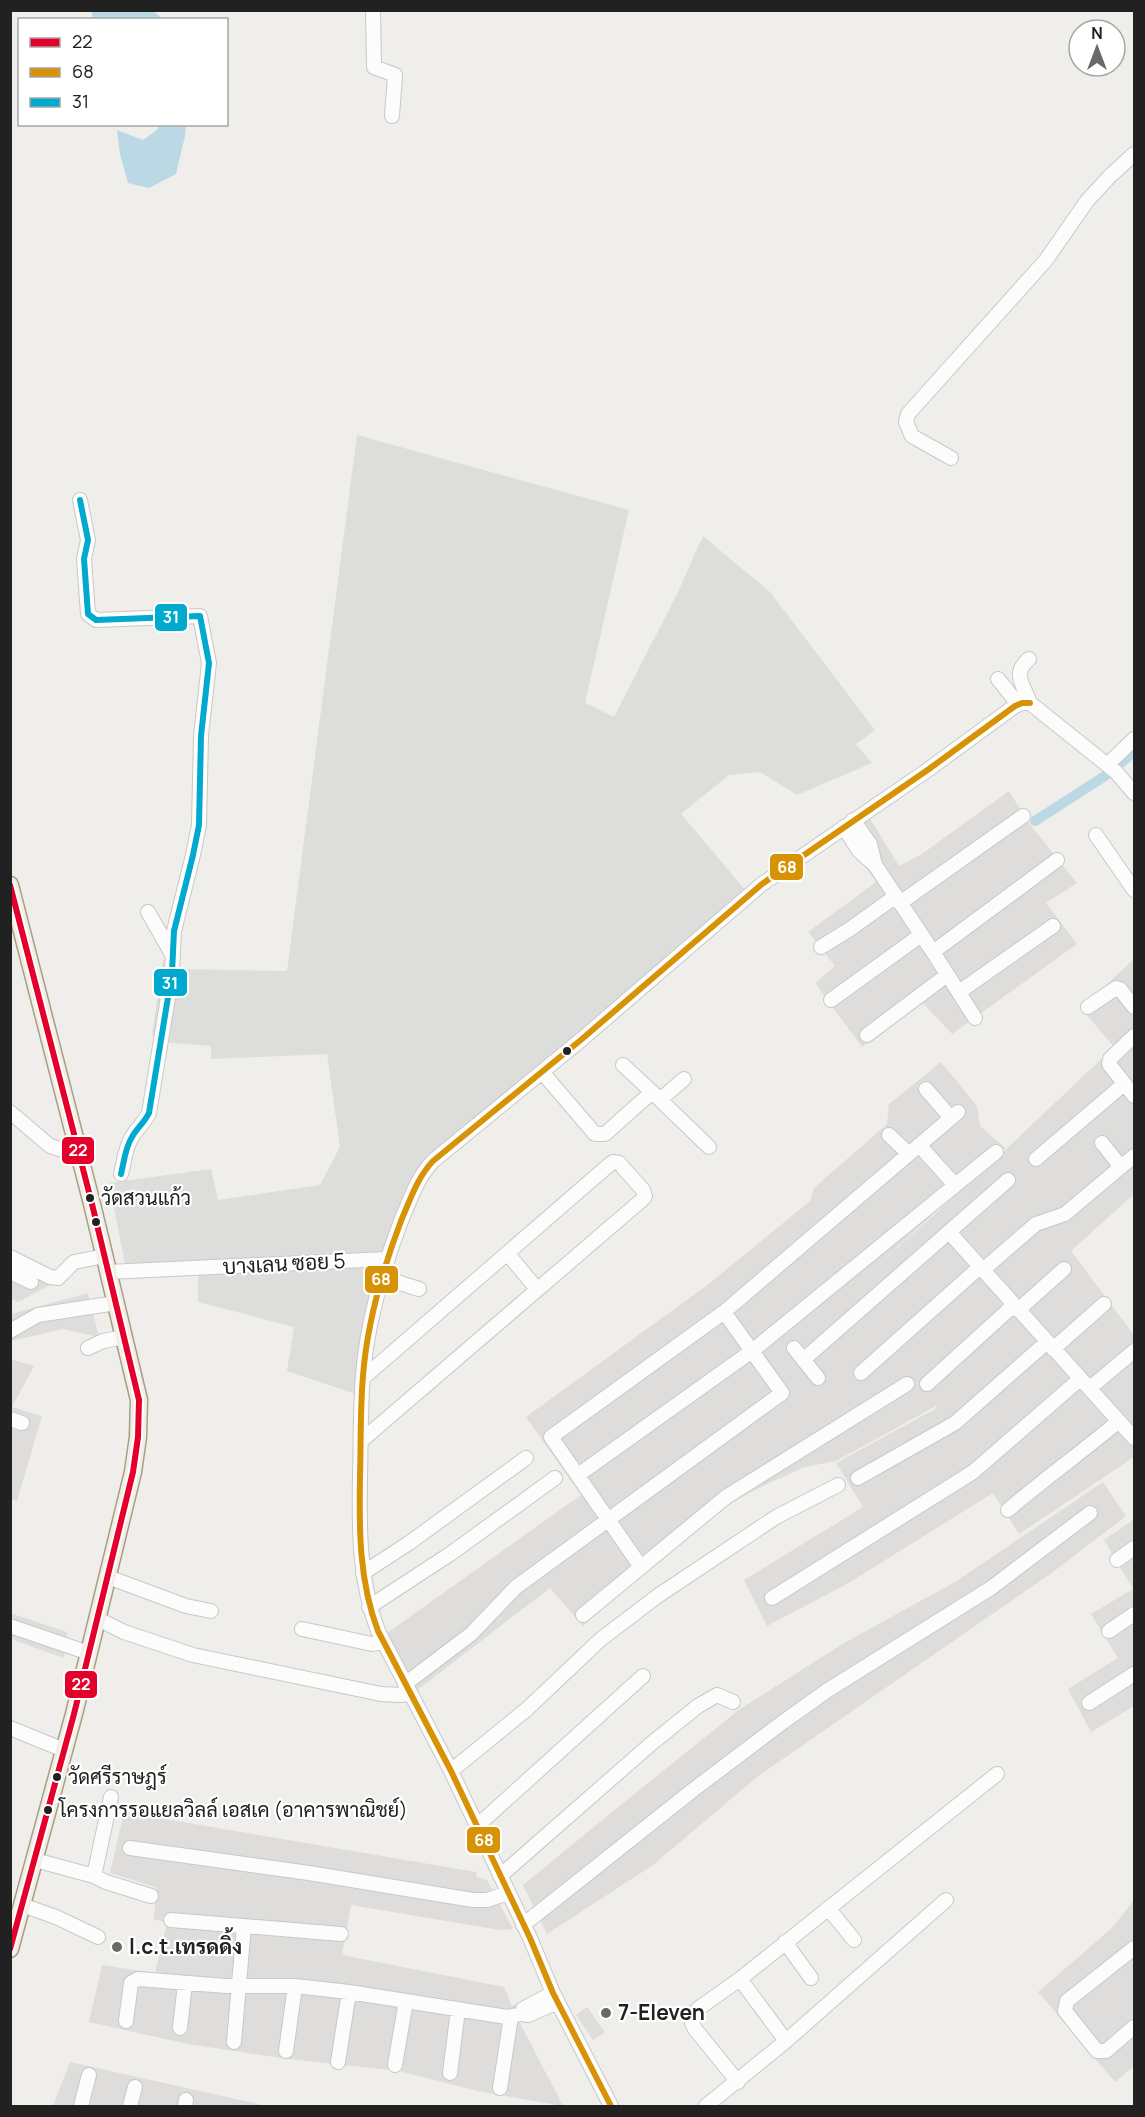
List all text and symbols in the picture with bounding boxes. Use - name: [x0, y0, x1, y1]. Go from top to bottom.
- legend: [18, 18, 228, 126]
- north arrow: [1067, 18, 1127, 78]
- text: N: [1091, 22, 1103, 44]
- text: 22: [72, 29, 93, 53]
- text: 68: [72, 59, 94, 83]
- text: 31: [72, 89, 89, 113]
- line badge: 31: [154, 603, 188, 632]
- text: 31: [163, 606, 179, 628]
- line badge: 68: [769, 853, 804, 881]
- text: 68: [777, 856, 797, 878]
- line badge: 31: [153, 968, 188, 997]
- text: 31: [162, 972, 178, 994]
- unlabelled marker: [561, 1045, 573, 1057]
- line badge: 22: [61, 1136, 95, 1165]
- text: 22: [68, 1139, 88, 1161]
- place label: วัดสวนแก้ว: [101, 1184, 191, 1211]
- marker: วัดสวนแก้ว: [84, 1192, 96, 1204]
- unlabelled marker: [90, 1216, 102, 1228]
- street label: บางเลน ซอย 5: [222, 1246, 346, 1280]
- line badge: 68: [364, 1265, 399, 1294]
- text: 68: [371, 1268, 391, 1290]
- line badge: 22: [64, 1670, 98, 1699]
- text: 22: [71, 1673, 91, 1695]
- place label: วัดศรีราษฎร์: [68, 1763, 167, 1791]
- marker: วัดศรีราษฎร์: [51, 1771, 63, 1783]
- place label: โครงการรอแยลวิลล์ เอสเค (อาคารพาณิชย์): [58, 1796, 408, 1823]
- marker: โครงการรอแยลวิลล์ เอสเค (อาคารพาณิชย์): [42, 1804, 54, 1816]
- line badge: 68: [466, 1826, 501, 1854]
- text: 68: [474, 1829, 494, 1851]
- place label: I.c.t.เทรดดิ้ง: [129, 1927, 242, 1960]
- marker: I.c.t.เทรดดิ้ง: [110, 1940, 124, 1954]
- place label: 7-Eleven: [618, 1998, 705, 2026]
- marker: 7-Eleven: [599, 2006, 613, 2020]

